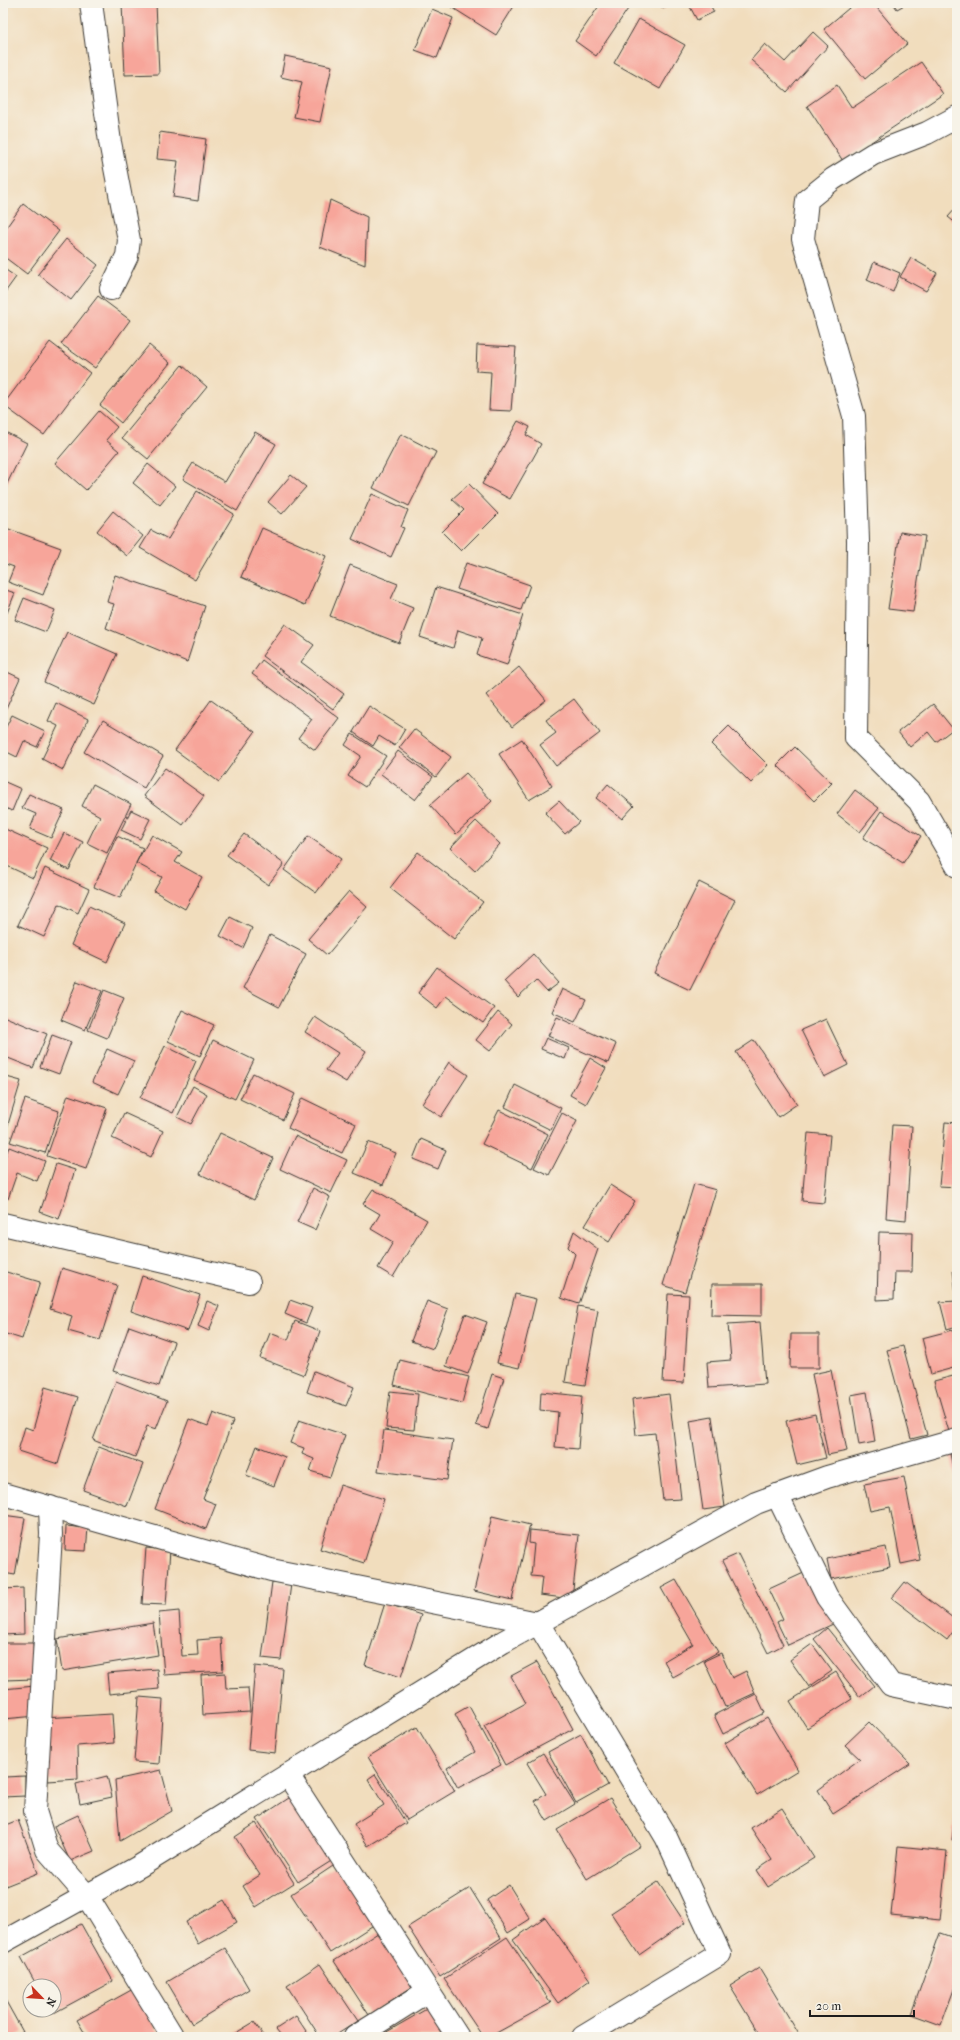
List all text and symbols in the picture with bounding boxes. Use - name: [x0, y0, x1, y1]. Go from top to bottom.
- north arrow: [22, 1978, 62, 2018]
- scale bar: [810, 1992, 914, 2018]
- text: N: [43, 1995, 58, 2009]
- text: 20 m: [816, 1999, 841, 2013]

